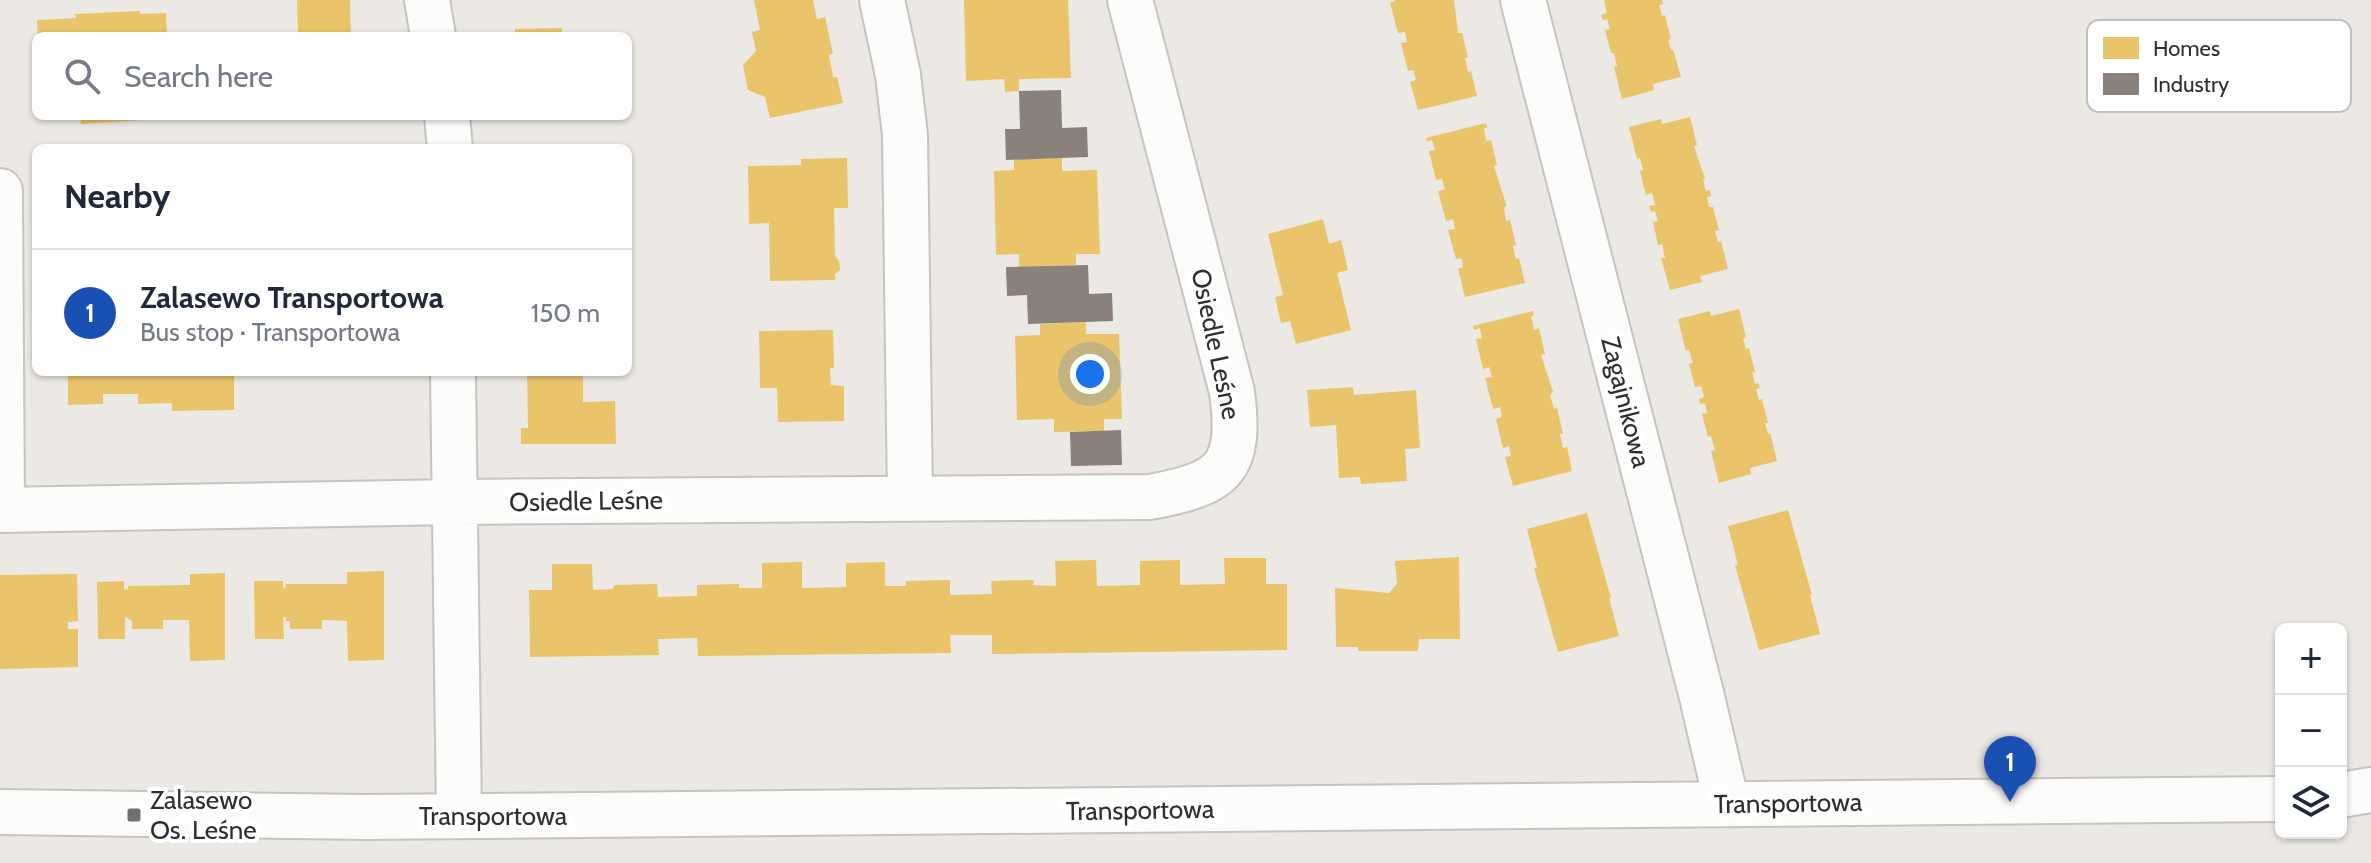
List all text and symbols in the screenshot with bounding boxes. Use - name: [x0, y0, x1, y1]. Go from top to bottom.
- legend: [2087, 20, 2351, 112]
- search box: [32, 32, 632, 120]
- text: Homes: [2153, 35, 2220, 62]
- icon: search: [60, 54, 104, 98]
- text: Search here: [124, 58, 273, 95]
- text: Industry: [2153, 71, 2229, 98]
- text: Nearby: [64, 175, 171, 217]
- street label: Osiedle Leśne: [1184, 265, 1248, 423]
- text: Zalasewo Transportowa: [140, 279, 444, 316]
- text: 1: [85, 297, 95, 329]
- text: 150 m: [531, 297, 600, 329]
- text: Bus stop · Transportowa: [140, 316, 400, 348]
- street label: Zagajnikowa: [1594, 333, 1658, 471]
- your location: [1070, 354, 1110, 394]
- street label: Osiedle Leśne: [509, 484, 663, 518]
- map controls: [2275, 623, 2347, 839]
- button: +: [2275, 623, 2347, 695]
- button: −: [2275, 695, 2347, 767]
- pin: 1: [1984, 736, 2036, 802]
- button: layers: [2275, 767, 2347, 839]
- place label: Zalasewo Os. Leśne: [150, 784, 257, 846]
- street label: Transportowa: [1714, 786, 1863, 820]
- street label: Transportowa: [1066, 793, 1215, 827]
- street label: Transportowa: [419, 800, 568, 832]
- marker: Zalasewo Os. Leśne: [125, 806, 143, 824]

